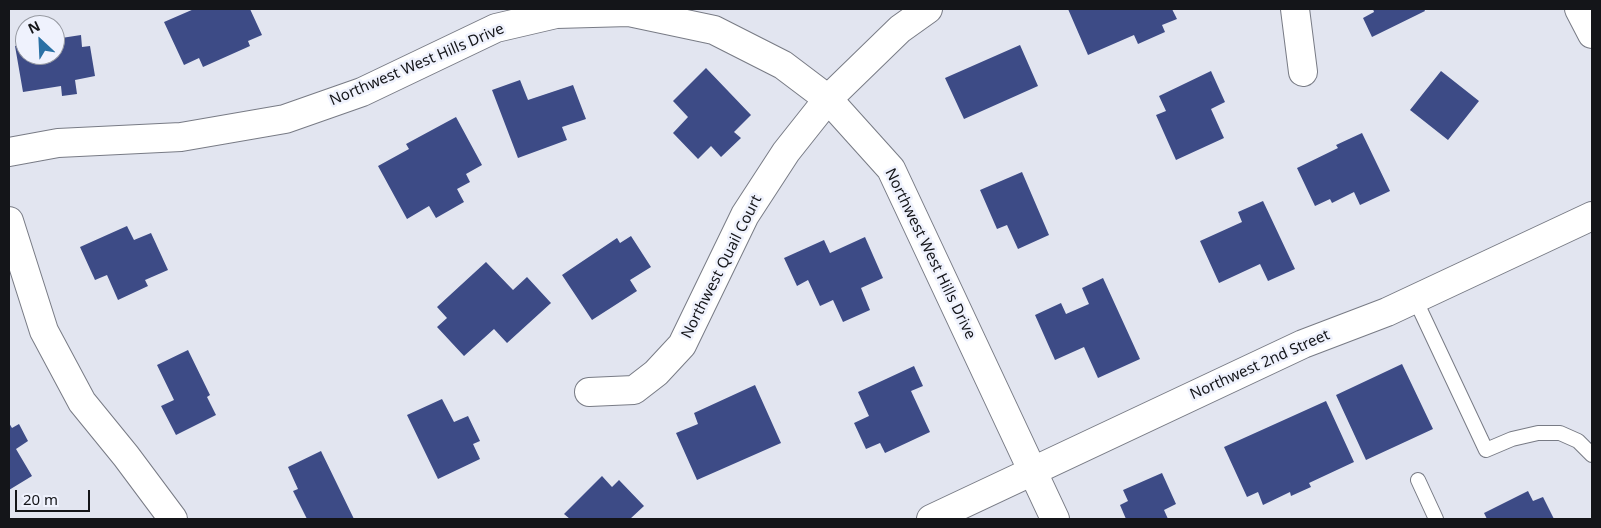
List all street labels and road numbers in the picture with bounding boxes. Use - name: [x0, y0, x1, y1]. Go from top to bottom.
- street label: Northwest West Hills Drive: [327, 20, 507, 110]
- street label: Northwest West Hills Drive: [881, 166, 979, 342]
- street label: Northwest Quail Court: [678, 192, 766, 342]
- street label: Northwest 2nd Street: [1187, 326, 1333, 404]

